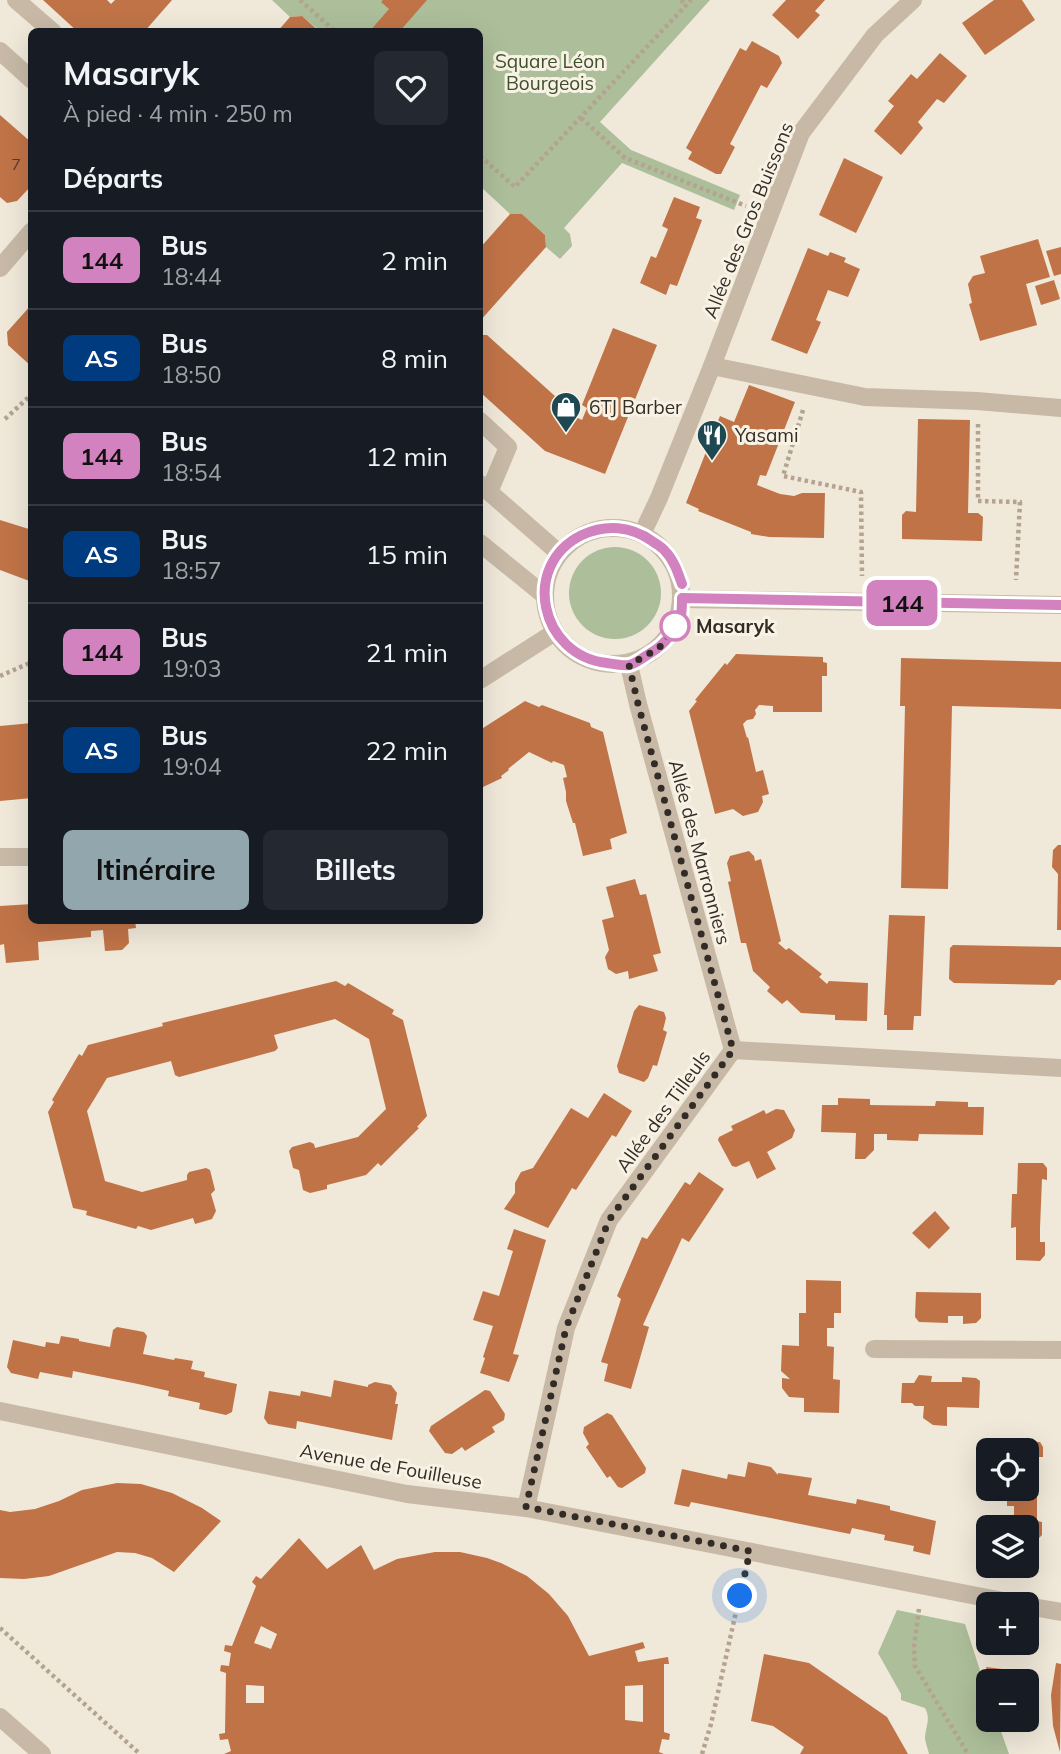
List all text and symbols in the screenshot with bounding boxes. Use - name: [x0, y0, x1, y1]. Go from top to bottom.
- park label: Square Léon Bourgeois: [495, 49, 605, 95]
- button: heart: [374, 51, 448, 125]
- text: Masaryk: [63, 52, 199, 93]
- text: À pied · 4 min · 250 m: [63, 99, 293, 128]
- street label: Allée des Gros Buissons: [698, 118, 798, 322]
- house number: 7: [11, 154, 21, 174]
- text: Départs: [63, 162, 163, 195]
- text: Bus: [161, 229, 207, 262]
- text: 2 min: [381, 244, 448, 277]
- text: 144: [80, 245, 123, 275]
- text: 18:44: [161, 262, 221, 291]
- text: Bus: [161, 327, 207, 360]
- text: 8 min: [381, 342, 448, 375]
- text: AS: [85, 343, 118, 373]
- text: 18:50: [161, 360, 221, 389]
- shop icon: 6TJ Barber: [549, 390, 583, 434]
- place label: 6TJ Barber: [589, 395, 682, 419]
- restaurant icon: Yasami: [695, 418, 729, 462]
- place label: Yasami: [734, 423, 799, 447]
- text: Bus: [161, 425, 207, 458]
- text: 12 min: [366, 440, 448, 473]
- text: 144: [80, 441, 123, 471]
- text: 18:54: [161, 458, 221, 487]
- text: Bus: [161, 523, 207, 556]
- text: 15 min: [366, 538, 448, 571]
- text: AS: [85, 539, 118, 569]
- text: 18:57: [161, 556, 221, 585]
- line badge: 144: [862, 580, 942, 626]
- text: 144: [880, 588, 924, 618]
- marker: Masaryk: [660, 611, 690, 641]
- place label: Masaryk: [696, 614, 775, 638]
- text: Bus: [161, 621, 207, 654]
- text: 21 min: [366, 636, 448, 669]
- text: 144: [80, 637, 123, 667]
- text: 19:03: [161, 654, 221, 683]
- text: Bus: [161, 719, 207, 752]
- text: 22 min: [366, 734, 448, 767]
- text: AS: [85, 735, 118, 765]
- text: 19:04: [161, 752, 221, 781]
- street label: Allée des Marronniers: [664, 757, 736, 947]
- button: Itinéraire: [63, 830, 249, 910]
- button: Billets: [263, 830, 448, 910]
- street label: Allée des Tilleuls: [611, 1045, 715, 1177]
- street label: Avenue de Fouilleuse: [298, 1438, 484, 1494]
- map controls: [976, 1438, 1039, 1732]
- button: locate: [976, 1438, 1039, 1501]
- button: layers: [976, 1515, 1039, 1578]
- your location: [722, 1578, 757, 1613]
- button: +: [976, 1592, 1039, 1655]
- button: −: [976, 1669, 1039, 1732]

